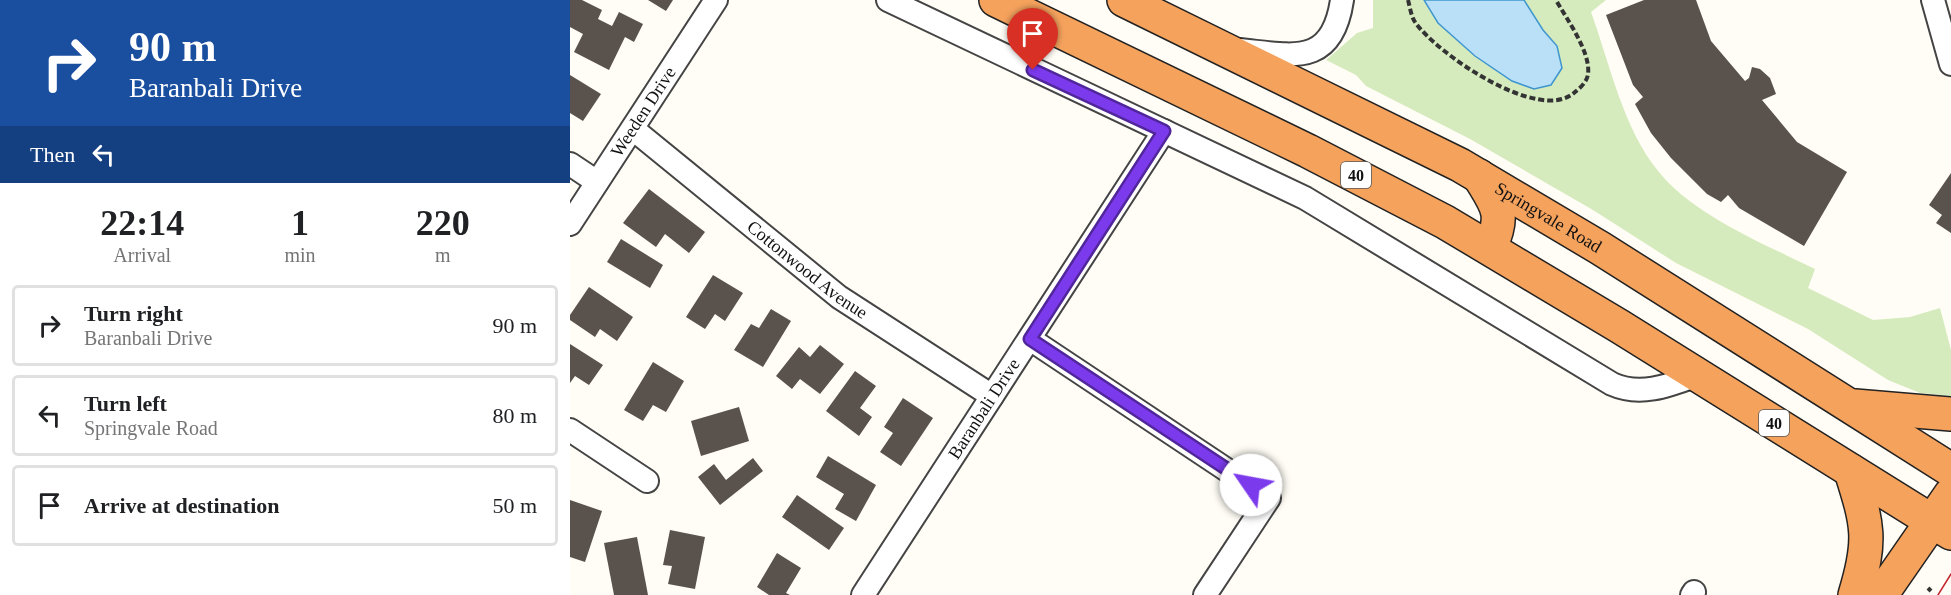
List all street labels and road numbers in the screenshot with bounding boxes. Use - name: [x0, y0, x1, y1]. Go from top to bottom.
- street label: Weeden Drive: [607, 63, 680, 160]
- road number: 40: [1341, 162, 1371, 188]
- street label: Springvale Road: [1491, 178, 1605, 257]
- street label: Cottonwood Avenue: [743, 216, 871, 323]
- street label: Baranbali Drive: [944, 355, 1024, 463]
- road number: 40: [1759, 410, 1789, 436]

